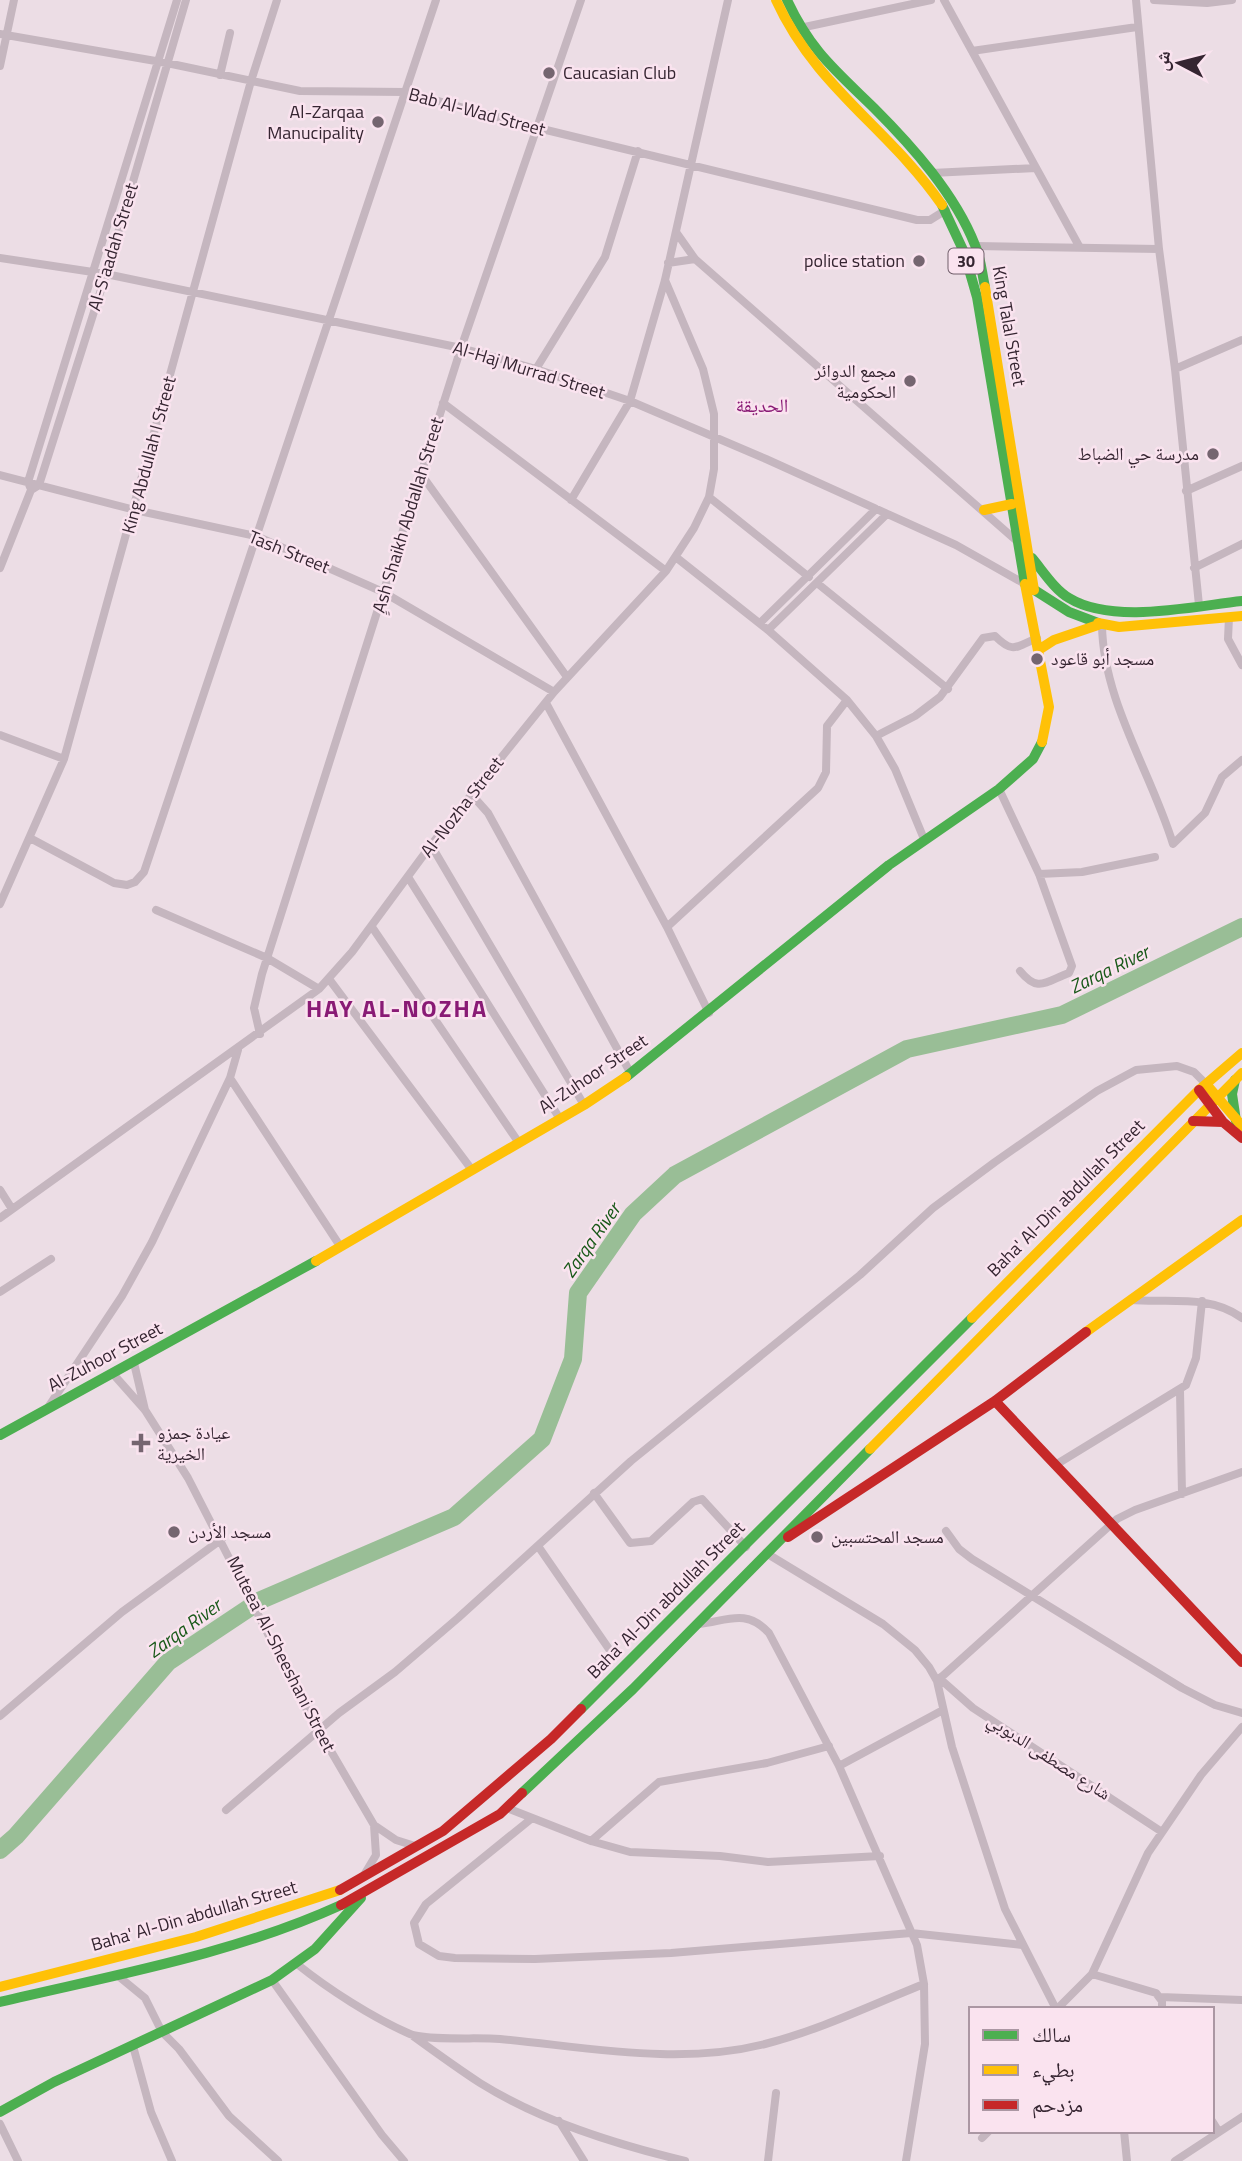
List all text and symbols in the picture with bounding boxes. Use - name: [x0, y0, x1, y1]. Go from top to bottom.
- north arrow: [1144, 28, 1214, 98]
- text: ش: [1146, 49, 1177, 73]
- place label: Caucasian Club: [563, 59, 676, 86]
- marker: Caucasian Club: [541, 65, 557, 81]
- street label: Bab Al-Wad Street: [406, 80, 549, 143]
- place label: Al-Zarqaa Manucipality: [267, 98, 364, 146]
- marker: Al-Zarqaa Manucipality: [370, 114, 386, 130]
- street label: Al-S'aadah Street: [80, 179, 145, 314]
- place label: police station: [804, 247, 905, 274]
- road number: 30: [948, 248, 984, 274]
- marker: police station: [911, 253, 927, 269]
- street label: King Talal Street: [986, 264, 1033, 389]
- street label: Al-Haj Murrad Street: [450, 334, 609, 406]
- place label: مجمع الدوائر الحكومية: [813, 357, 896, 405]
- street label: King Abdullah I Street: [115, 372, 183, 537]
- marker: مجمع الدوائر الحكومية: [902, 373, 918, 389]
- district label: الحديقة: [736, 390, 788, 419]
- street label: ِِAsh Shaikh Abdallah Street: [365, 413, 450, 616]
- place label: مدرسة حي الضباط: [1078, 440, 1199, 469]
- marker: مدرسة حي الضباط: [1205, 446, 1221, 462]
- street label: Tash Street: [245, 523, 334, 580]
- place label: مسجد أبو قاعود: [1051, 645, 1154, 672]
- marker: مسجد أبو قاعود: [1029, 651, 1045, 667]
- street label: Al-Nozha Street: [414, 750, 510, 863]
- water label: Zarqa River: [1064, 936, 1155, 1000]
- district label: HAY AL-NOZHA: [306, 990, 488, 1026]
- street label: Al-Zuhoor Street: [533, 1027, 653, 1120]
- street label: Baha' Al-Din abdullah Street: [981, 1112, 1151, 1283]
- water label: Zarqa River: [554, 1195, 628, 1283]
- street label: Al-Zuhoor Street: [43, 1315, 168, 1398]
- place label: عيادة جمزو الخيرية: [157, 1419, 230, 1467]
- marker: عيادة جمزو الخيرية: [131, 1433, 151, 1453]
- street label: Baha' Al-Din abdullah Street: [581, 1514, 751, 1685]
- place label: مسجد الأردن: [188, 1518, 271, 1545]
- place label: مسجد المحتسبين: [831, 1523, 944, 1550]
- marker: مسجد الأردن: [166, 1524, 182, 1540]
- marker: مسجد المحتسبين: [809, 1529, 825, 1545]
- street label: Muteea' Al-Sheeshani Street: [220, 1551, 343, 1757]
- water label: Zarqa River: [141, 1590, 228, 1664]
- street label: شارع مصطفى الدبوبي: [981, 1706, 1116, 1808]
- street label: Baha' Al-Din abdullah Street: [88, 1873, 301, 1958]
- legend: [969, 2007, 1214, 2133]
- text: سالك: [1032, 2018, 1071, 2050]
- text: بطيء: [1032, 2053, 1075, 2086]
- text: مزدحم: [1032, 2088, 1083, 2120]

